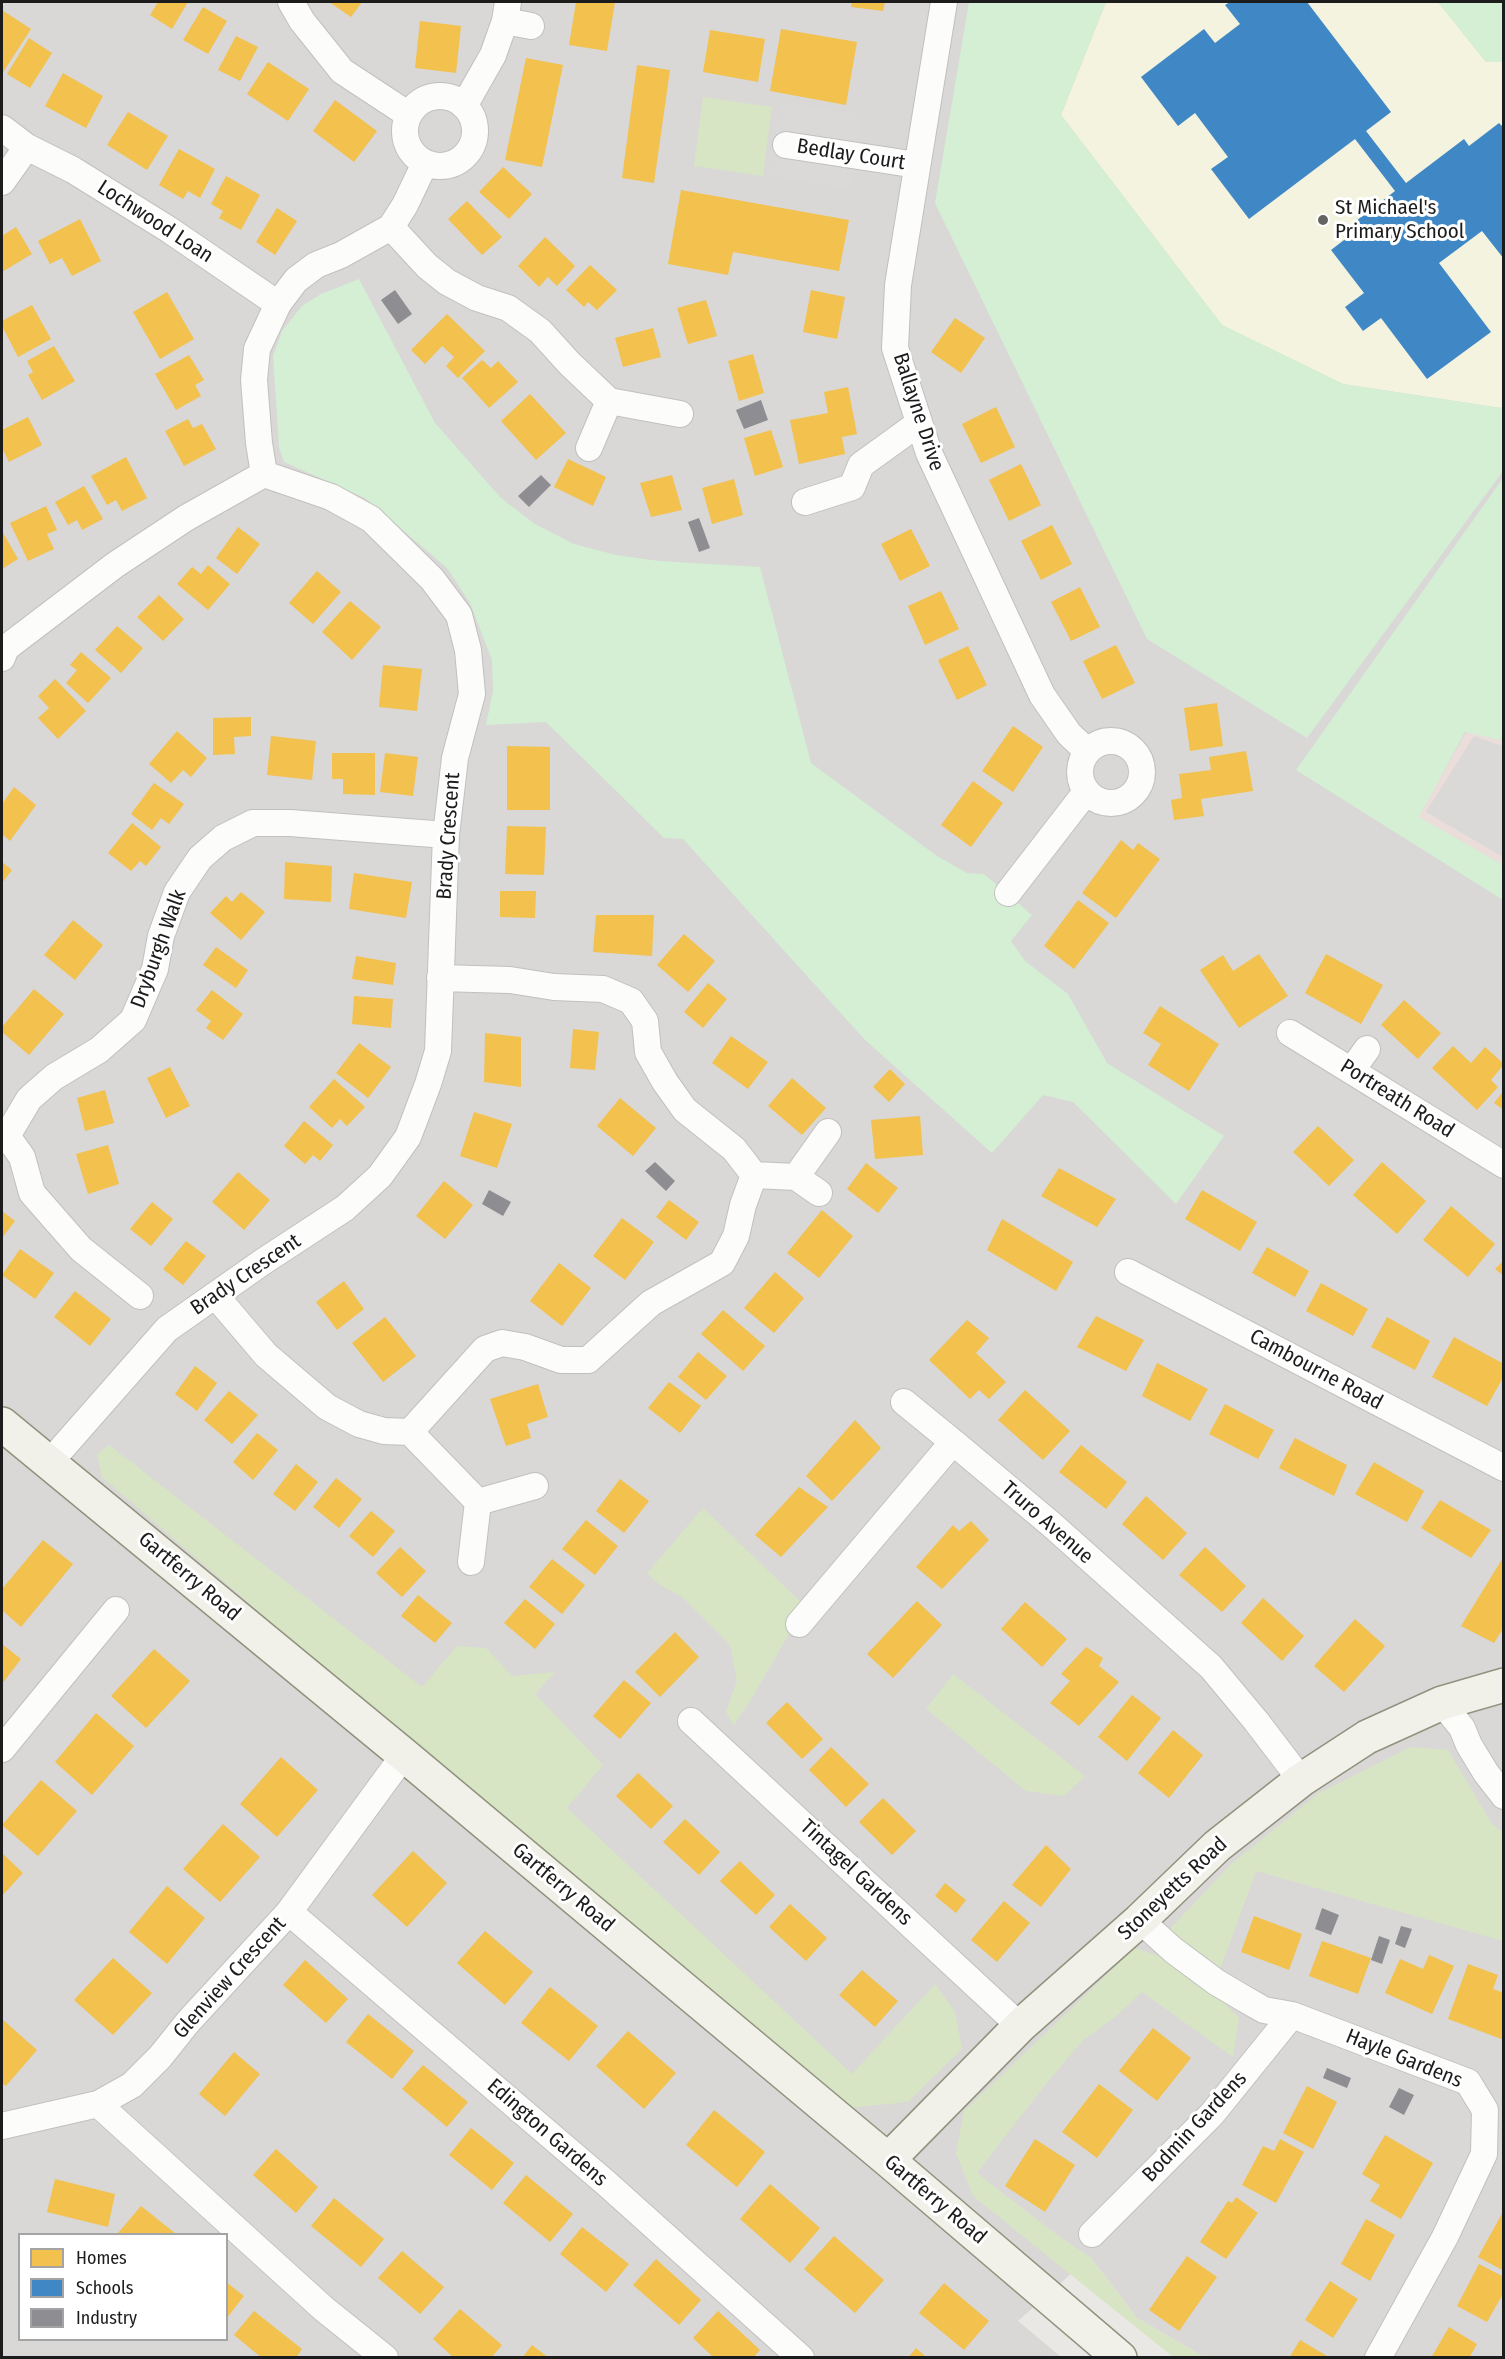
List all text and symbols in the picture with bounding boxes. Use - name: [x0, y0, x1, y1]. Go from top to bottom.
- street label: Bedlay Court: [795, 134, 907, 176]
- street label: Lochwood Loan: [92, 175, 218, 269]
- place label: St Michael's Primary School: [1335, 195, 1464, 245]
- marker: St Michael's Primary School: [1316, 213, 1330, 227]
- street label: Ballayne Drive: [887, 350, 949, 474]
- street label: Brady Crescent: [432, 772, 466, 900]
- street label: Dryburgh Walk: [126, 886, 192, 1012]
- street label: Portreath Road: [1336, 1054, 1458, 1144]
- street label: Brady Crescent: [186, 1229, 306, 1321]
- street label: Cambourne Road: [1245, 1324, 1387, 1416]
- street label: Truro Avenue: [996, 1476, 1098, 1570]
- street label: Gartferry Road: [133, 1527, 245, 1627]
- street label: Tintagel Gardens: [795, 1815, 917, 1931]
- street label: Stoneyetts Road: [1113, 1832, 1233, 1946]
- street label: Gartferry Road: [507, 1838, 619, 1938]
- street label: Glenview Crescent: [169, 1912, 291, 2044]
- street label: Hayle Gardens: [1342, 2024, 1466, 2094]
- street label: Bodmin Gardens: [1137, 2066, 1253, 2188]
- street label: Edington Gardens: [482, 2074, 612, 2192]
- street label: Gartferry Road: [879, 2150, 991, 2250]
- legend: [18, 2233, 228, 2341]
- text: Homes: [76, 2247, 127, 2269]
- text: Schools: [76, 2277, 134, 2299]
- text: Industry: [76, 2307, 137, 2329]

